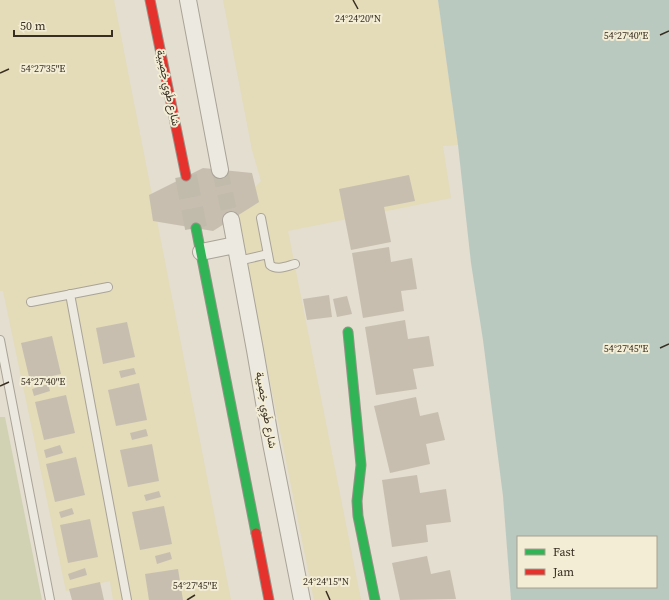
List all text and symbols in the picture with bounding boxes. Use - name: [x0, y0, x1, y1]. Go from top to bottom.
- scale bar: [14, 12, 112, 38]
- text: 24°24'20"N: [335, 12, 381, 25]
- text: 50 m: [20, 18, 46, 34]
- text: 54°27'40"E: [604, 29, 648, 42]
- street label: شارع طَوِي خِصِيبة: [151, 49, 183, 128]
- text: 54°27'35"E: [21, 62, 65, 75]
- text: 54°27'45"E: [604, 342, 648, 355]
- street label: شارع طَوِي خِصِيبة: [250, 371, 280, 450]
- text: 54°27'40"E: [21, 375, 65, 388]
- legend: [517, 536, 657, 588]
- text: Fast: [553, 544, 575, 560]
- text: Jam: [552, 564, 574, 580]
- text: 24°24'15"N: [303, 575, 349, 588]
- text: 54°27'45"E: [173, 579, 217, 592]

